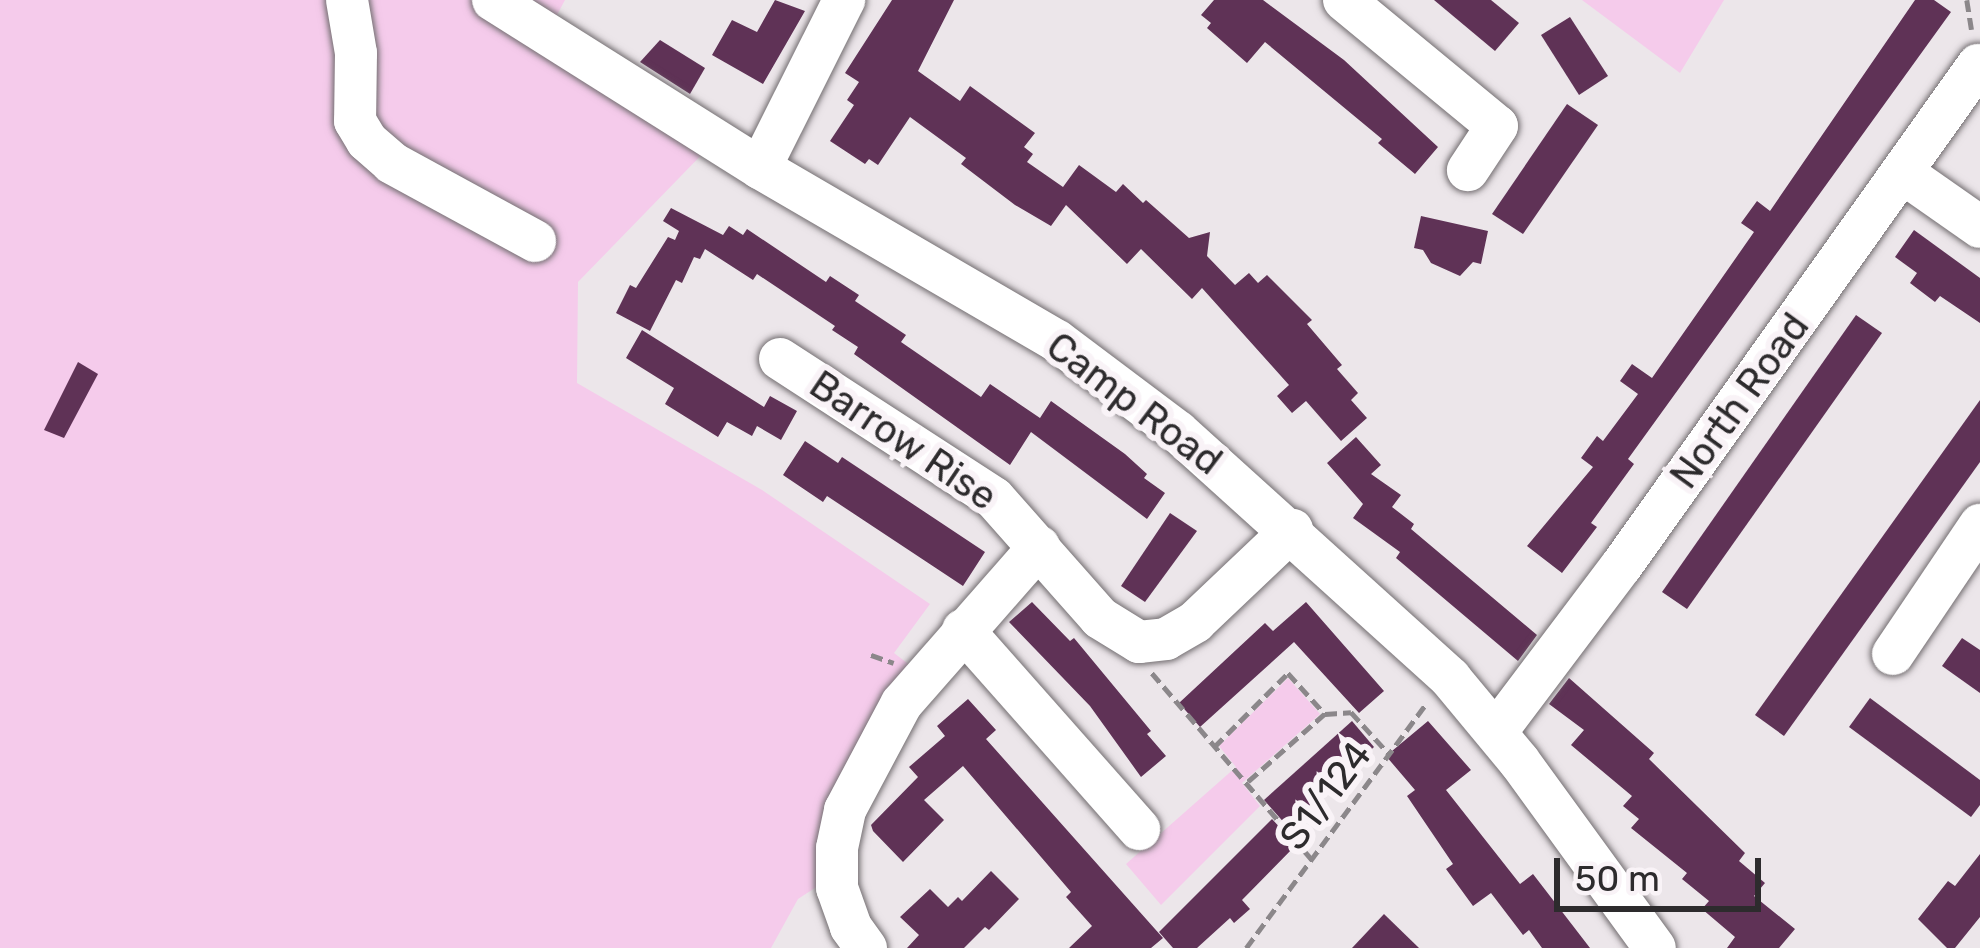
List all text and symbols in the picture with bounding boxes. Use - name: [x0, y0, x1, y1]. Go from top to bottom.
- street label: North Road: [1661, 304, 1819, 498]
- street label: Camp Road: [1037, 323, 1231, 485]
- street label: Barrow Rise: [800, 361, 1006, 521]
- street label: S1/124: [1270, 733, 1382, 859]
- scale bar: [1560, 834, 1767, 908]
- text: 50 m: [1575, 857, 1660, 900]

